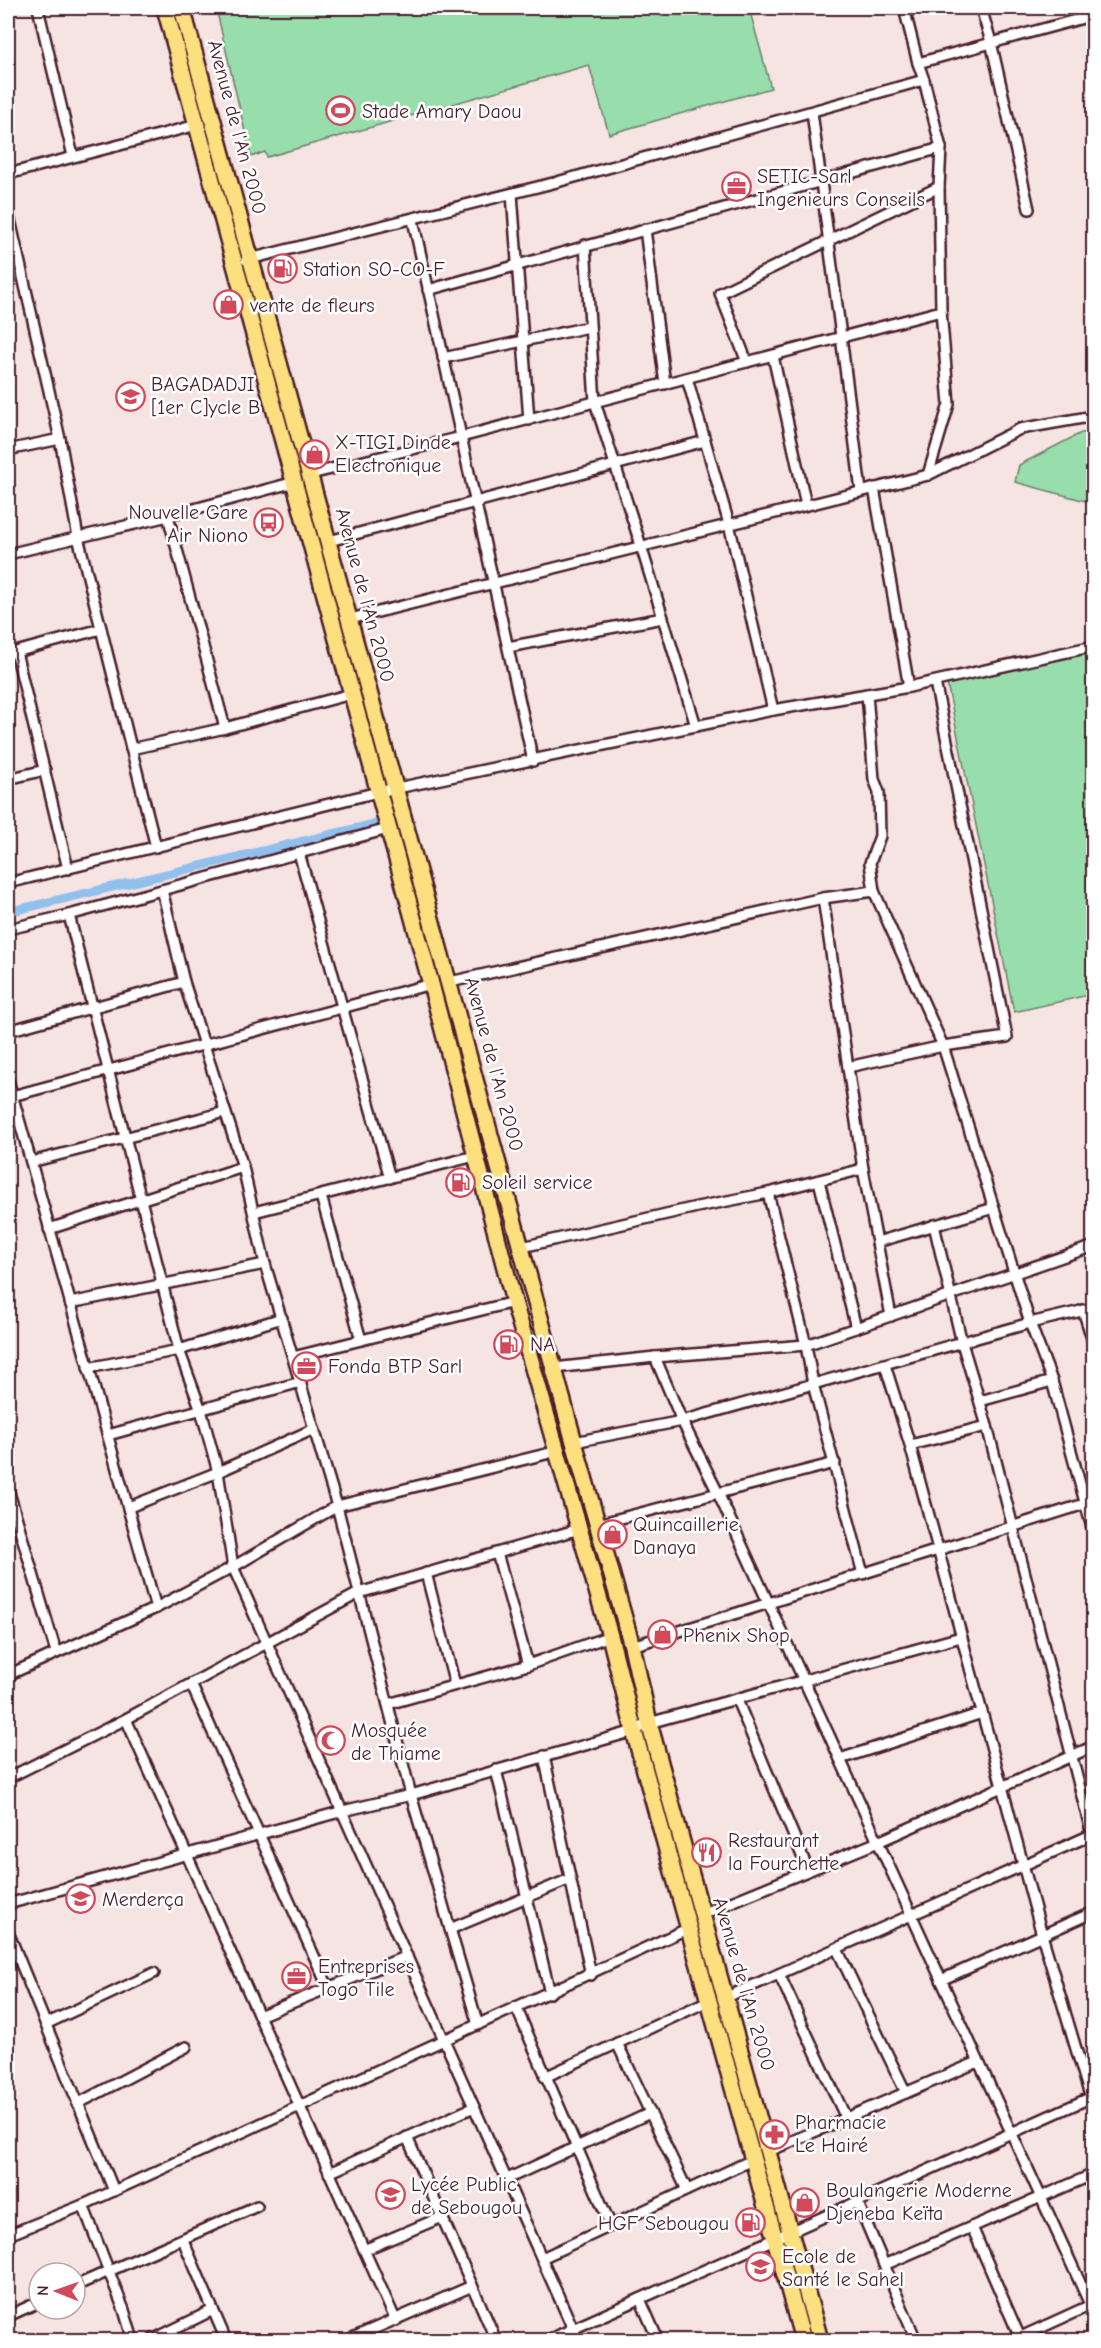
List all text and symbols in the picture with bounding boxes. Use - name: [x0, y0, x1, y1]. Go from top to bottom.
- street label: Avenue de l'An 2000: [203, 37, 271, 217]
- sports icon: Stade Amary Daou: [325, 95, 357, 127]
- place label: Stade Amary Daou: [362, 100, 522, 123]
- place label: SETIC-Sarl Ingenieurs Conseils: [757, 165, 925, 211]
- office icon: SETIC-Sarl Ingenieurs Conseils: [720, 171, 752, 203]
- fuel station icon: Station SO-CO-F: [266, 253, 298, 285]
- place label: Station SO-CO-F: [303, 258, 445, 281]
- shop icon: vente de fleurs: [213, 289, 245, 321]
- place label: vente de fleurs: [249, 294, 375, 317]
- place label: BAGADADJI [1er C]ycle B: [151, 373, 260, 419]
- school or university icon: BAGADADJI [1er C]ycle B: [114, 380, 146, 412]
- place label: X-TIGI Dinde Electronique: [335, 431, 451, 477]
- shop icon: X-TIGI Dinde Electronique: [298, 438, 330, 470]
- place label: Nouvelle Gare Air Niono: [128, 501, 248, 547]
- street label: Avenue de l'An 2000: [331, 505, 399, 685]
- bus stop icon: Nouvelle Gare Air Niono: [253, 507, 285, 539]
- street label: Avenue de l'An 2000: [460, 974, 528, 1154]
- fuel station icon: Soleil service: [445, 1166, 477, 1198]
- place label: Soleil service: [482, 1171, 592, 1194]
- fuel station icon: NA: [493, 1328, 525, 1360]
- place label: NA: [530, 1333, 555, 1356]
- office icon: Fonda BTP Sarl: [291, 1350, 323, 1382]
- place label: Fonda BTP Sarl: [328, 1355, 462, 1378]
- place label: Quincaillerie Danaya: [633, 1513, 739, 1559]
- shop icon: Quincaillerie Danaya: [596, 1519, 628, 1551]
- shop icon: Phenix Shop: [646, 1619, 678, 1651]
- place label: Phenix Shop: [683, 1624, 790, 1647]
- place label: Mosquée de Thiame: [351, 1719, 441, 1765]
- mosque icon: Mosquée de Thiame: [314, 1725, 346, 1757]
- place label: Restaurant la Fourchette: [728, 1829, 839, 1875]
- restaurant icon: Restaurant la Fourchette: [691, 1836, 723, 1868]
- school or university icon: Merderça: [65, 1883, 97, 1915]
- place label: Merderça: [102, 1888, 184, 1911]
- street label: Avenue de l'An 2000: [708, 1895, 780, 2073]
- place label: Entreprises Togo Tile: [318, 1955, 414, 2001]
- office icon: Entreprises Togo Tile: [281, 1961, 313, 1993]
- place label: Pharmacie Le Hairé: [795, 2111, 886, 2157]
- pharmacy icon: Pharmacie Le Hairé: [758, 2118, 790, 2150]
- place label: Lycée Public de Sebougou: [411, 2173, 522, 2219]
- school or university icon: Lycée Public de Sebougou: [374, 2179, 406, 2211]
- place label: Boulangerie Moderne Djeneba Keïta: [826, 2179, 1012, 2225]
- shop icon: Boulangerie Moderne Djeneba Keïta: [789, 2186, 821, 2218]
- fuel station icon: HGF Sebougou: [734, 2207, 766, 2239]
- place label: HGF Sebougou: [598, 2212, 729, 2235]
- place label: Ecole de Santé le Sahel: [782, 2245, 904, 2291]
- school or university icon: Ecole de Santé le Sahel: [745, 2251, 777, 2283]
- north arrow: [27, 2261, 87, 2321]
- text: N: [34, 2285, 52, 2296]

